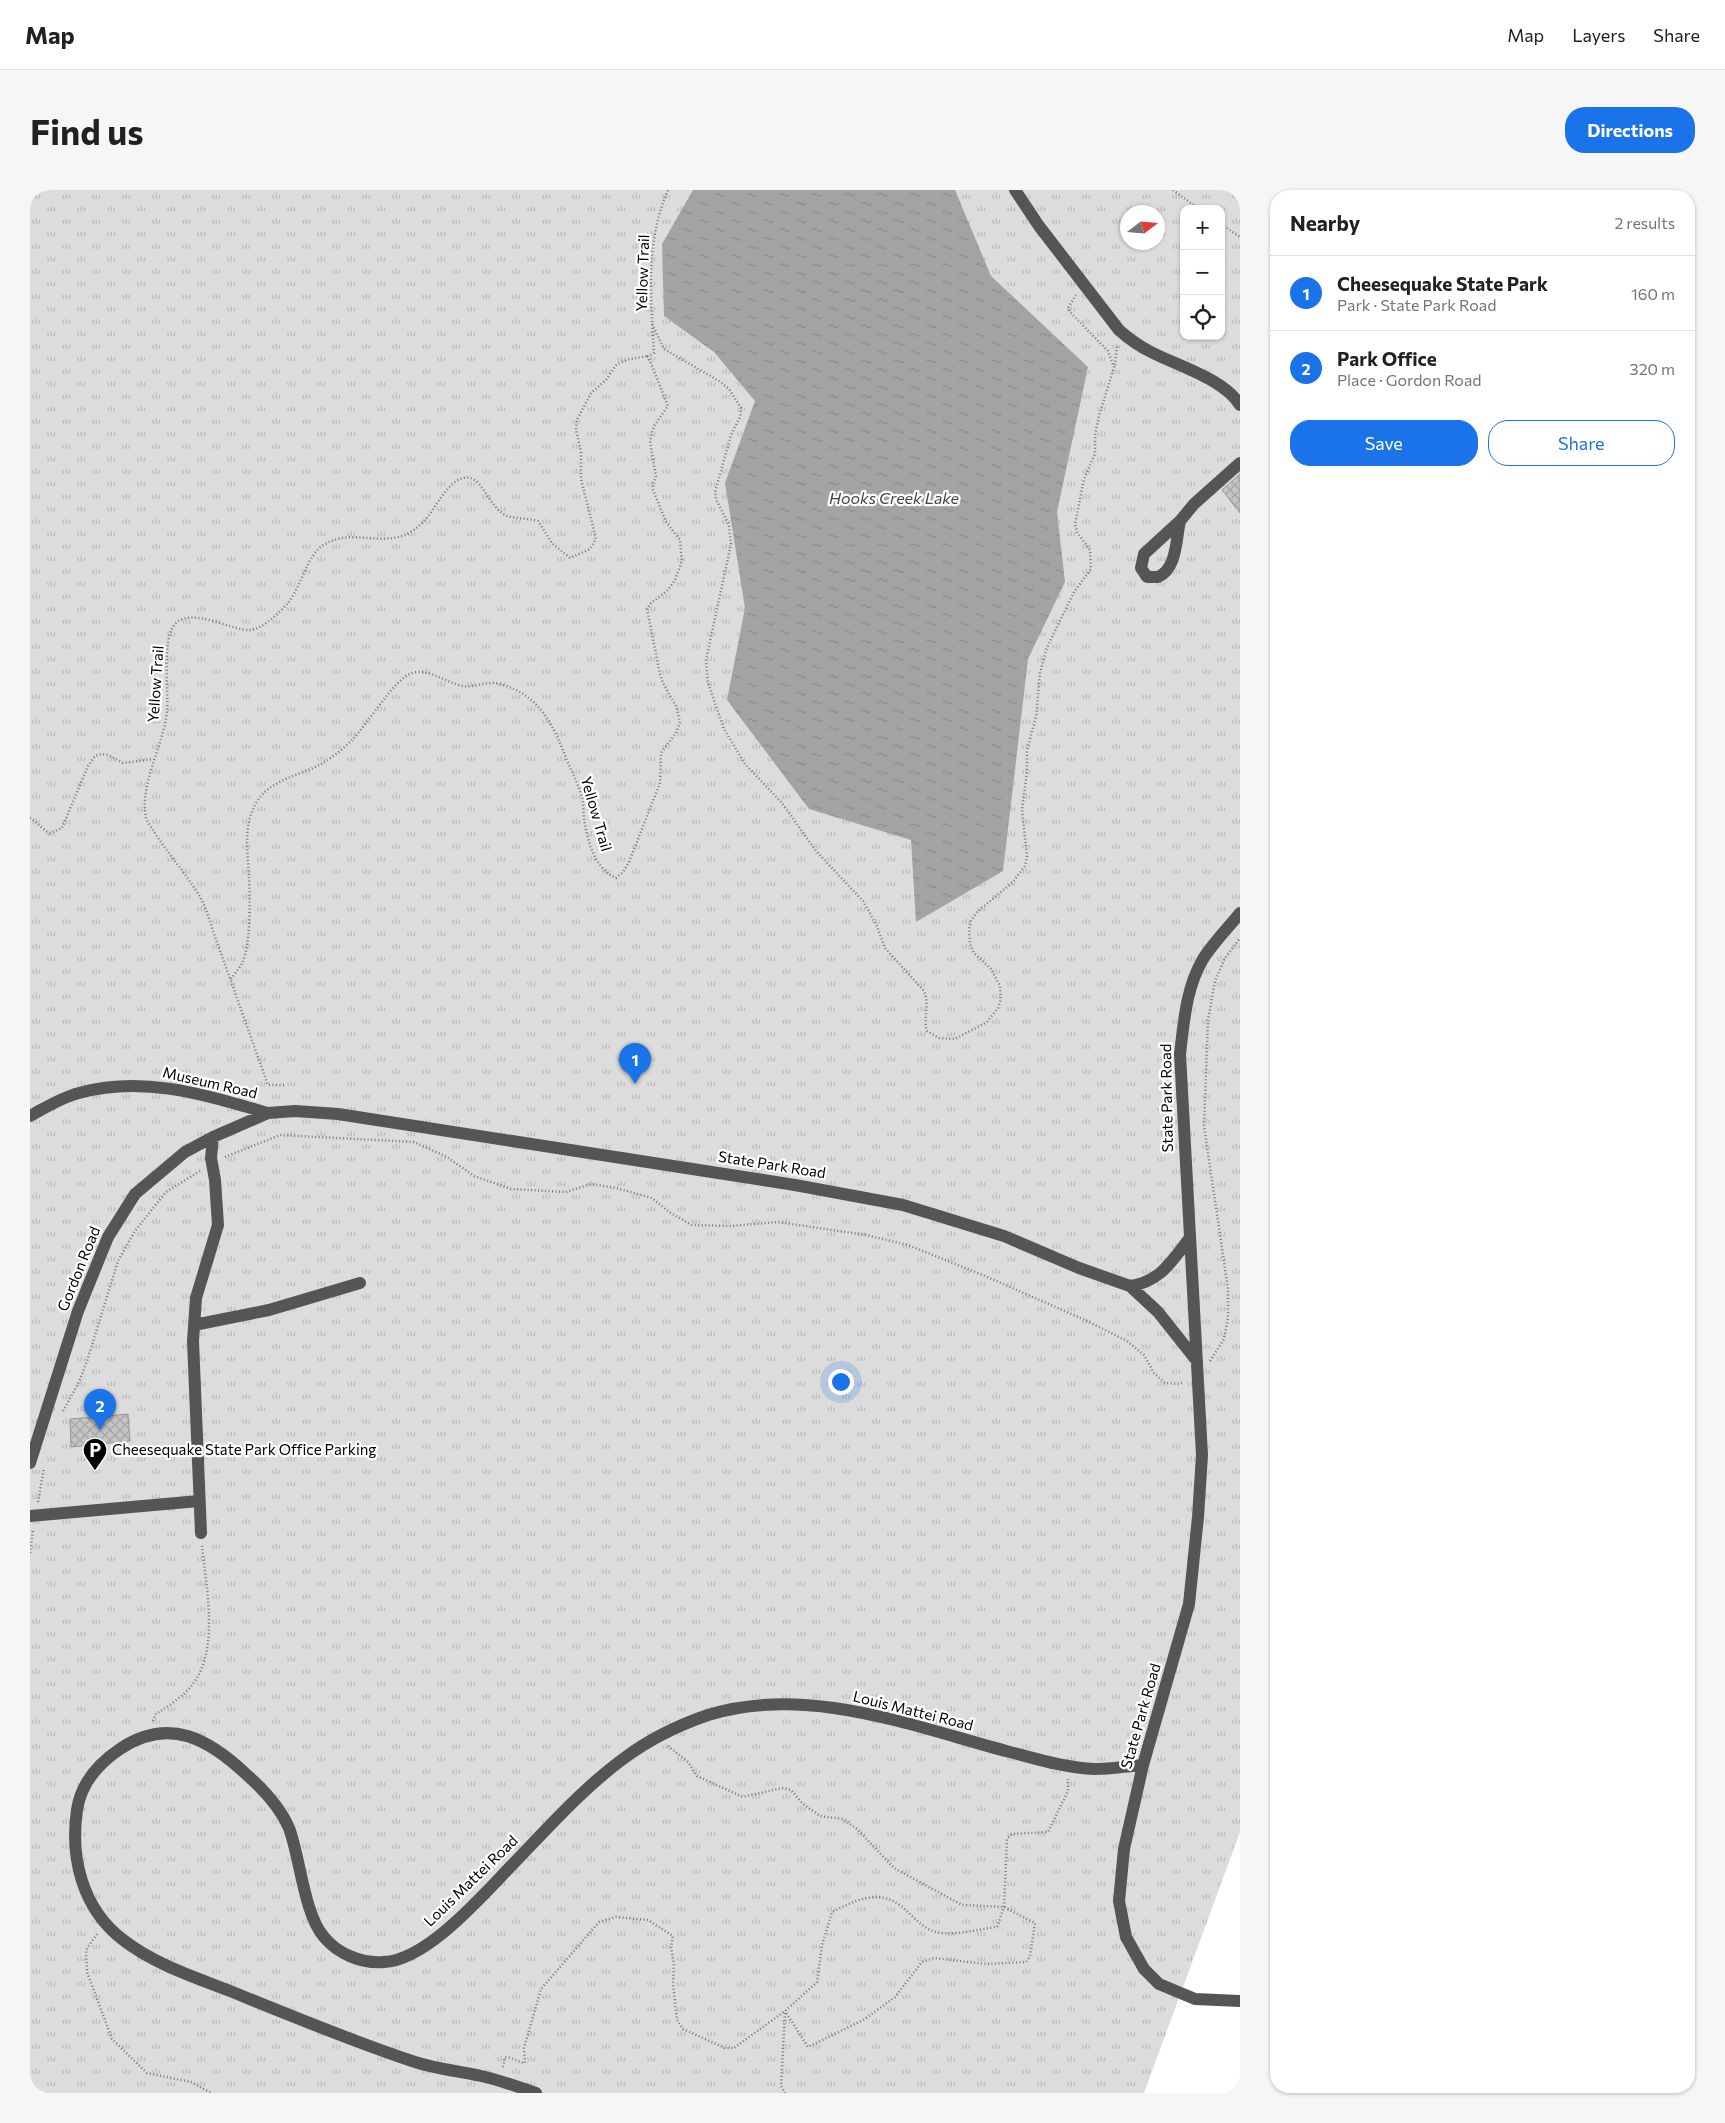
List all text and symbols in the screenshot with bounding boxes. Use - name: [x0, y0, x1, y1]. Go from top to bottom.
- text: Map: [25, 20, 75, 49]
- text: Map: [1507, 24, 1544, 46]
- text: Layers: [1572, 24, 1625, 46]
- text: Share: [1653, 24, 1700, 46]
- button: Directions: [1565, 107, 1695, 153]
- text: Find us: [30, 109, 144, 152]
- north arrow: [1120, 205, 1165, 250]
- map controls: [1180, 205, 1225, 340]
- button: +: [1180, 205, 1225, 250]
- text: Nearby: [1290, 210, 1360, 235]
- text: 2 results: [1614, 213, 1675, 232]
- street label: Yellow Trail: [632, 234, 652, 312]
- button: −: [1180, 250, 1225, 295]
- text: Cheesequake State Park: [1337, 272, 1548, 295]
- text: 1: [1302, 284, 1310, 303]
- text: 160 m: [1631, 284, 1675, 303]
- button: locate: [1180, 295, 1225, 340]
- text: Park · State Park Road: [1337, 295, 1496, 314]
- text: Park Office: [1337, 347, 1437, 370]
- text: 2: [1301, 359, 1311, 378]
- text: 320 m: [1630, 359, 1675, 378]
- text: Place · Gordon Road: [1337, 370, 1482, 389]
- button: Save: [1290, 420, 1478, 466]
- button: Share: [1488, 420, 1675, 466]
- water label: Hooks Creek Lake: [829, 488, 960, 507]
- street label: Yellow Trail: [143, 645, 167, 723]
- street label: Yellow Trail: [578, 774, 616, 853]
- pin: 1: [619, 1043, 651, 1084]
- street label: State Park Road: [1156, 1043, 1176, 1153]
- street label: Museum Road: [161, 1062, 259, 1102]
- street label: State Park Road: [717, 1147, 827, 1181]
- street label: Gordon Road: [53, 1224, 103, 1314]
- your location: [828, 1369, 854, 1395]
- pin: 2: [84, 1389, 116, 1430]
- parking icon: Cheesequake State Park Office Parking: [82, 1437, 108, 1471]
- place label: Cheesequake State Park Office Parking: [112, 1440, 377, 1458]
- street label: State Park Road: [1116, 1661, 1164, 1770]
- street label: Louis Mattei Road: [851, 1686, 975, 1734]
- street label: Louis Mattei Road: [420, 1831, 521, 1930]

